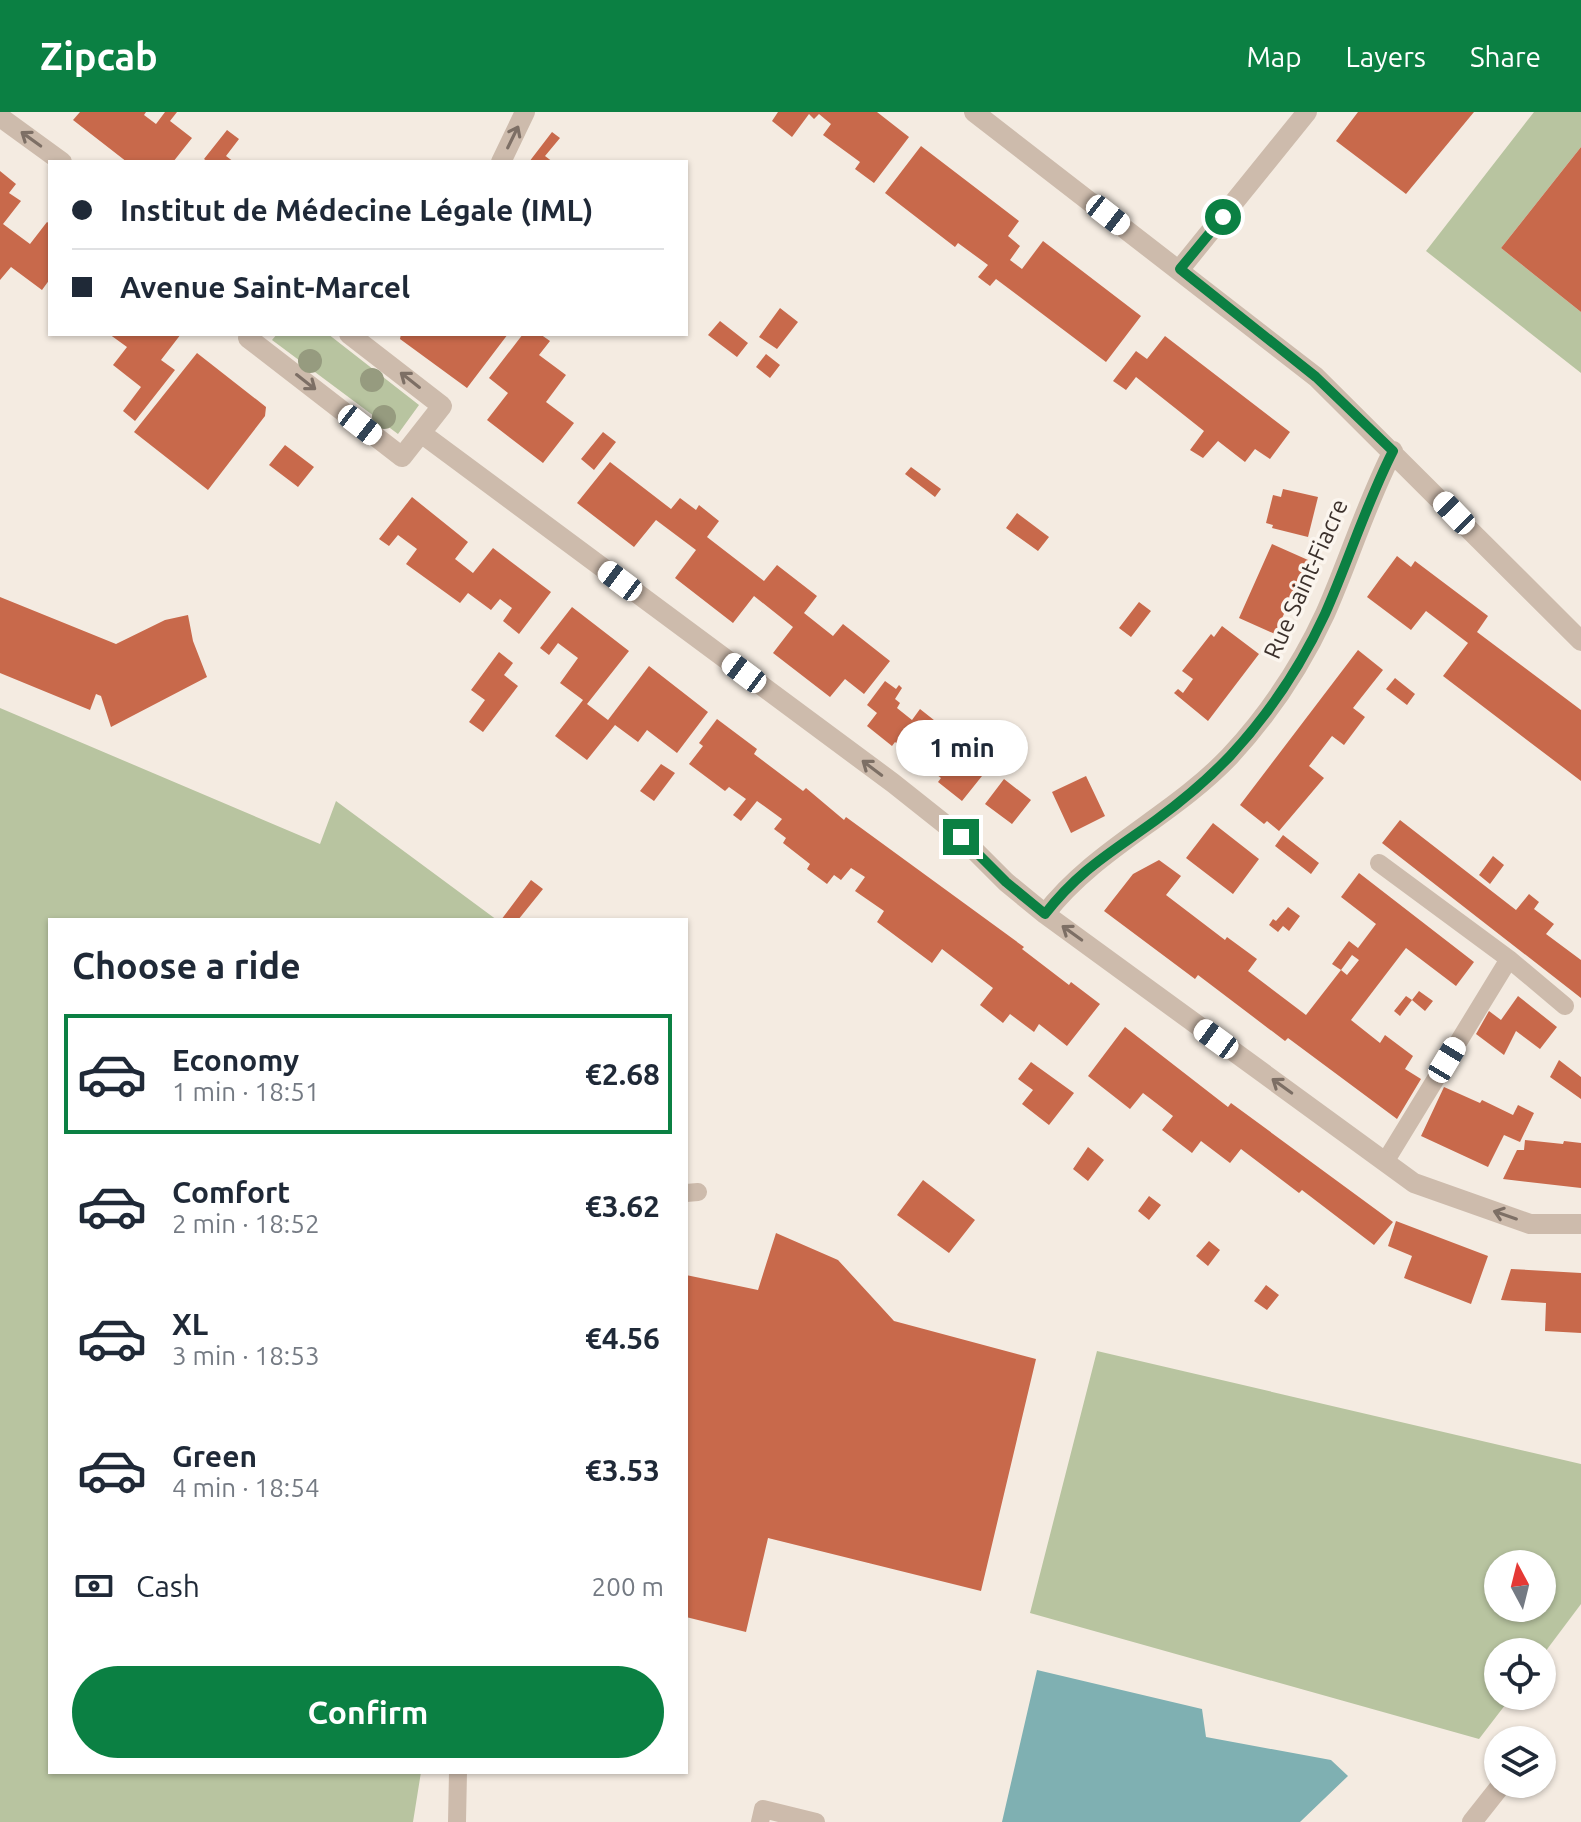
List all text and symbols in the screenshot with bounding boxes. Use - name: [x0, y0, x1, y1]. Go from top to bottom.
- text: Zipcab: [40, 35, 158, 77]
- text: Map: [1246, 41, 1302, 72]
- text: Layers: [1346, 41, 1426, 72]
- text: Share: [1470, 41, 1541, 72]
- one-way arrow: [506, 125, 521, 149]
- one-way arrow: [21, 131, 42, 148]
- car: [1082, 191, 1134, 239]
- text: Institut de Médecine Légale (IML): [120, 193, 593, 227]
- route start: [1205, 199, 1241, 235]
- text: Avenue Saint-Marcel: [120, 270, 410, 304]
- one-way arrow: [399, 372, 421, 389]
- one-way arrow: [295, 374, 316, 391]
- car: [334, 401, 386, 449]
- car: [1429, 487, 1479, 539]
- street label: Rue Saint-Fiacre: [1258, 495, 1353, 663]
- car: [594, 557, 646, 605]
- car: [718, 649, 770, 697]
- callout: 1 min: [895, 721, 1027, 777]
- text: 1 min: [929, 733, 995, 762]
- one-way arrow: [861, 759, 883, 776]
- route end: [943, 819, 979, 855]
- one-way arrow: [1061, 925, 1083, 941]
- text: Choose a ride: [72, 945, 301, 986]
- car: [1190, 1015, 1242, 1063]
- car: [1424, 1033, 1470, 1087]
- icon: car: [76, 1038, 148, 1110]
- text: Economy: [172, 1043, 299, 1077]
- text: €2.68: [585, 1057, 660, 1091]
- text: 1 min · 18:51: [172, 1077, 320, 1106]
- one-way arrow: [1271, 1078, 1293, 1095]
- icon: car: [76, 1170, 148, 1242]
- text: Comfort: [172, 1175, 290, 1209]
- text: €3.62: [585, 1189, 660, 1223]
- one-way arrow: [1492, 1206, 1517, 1221]
- text: 2 min · 18:52: [172, 1209, 320, 1238]
- icon: car: [76, 1302, 148, 1374]
- text: XL: [172, 1307, 208, 1341]
- text: €4.56: [585, 1321, 660, 1355]
- text: 3 min · 18:53: [172, 1341, 320, 1370]
- icon: car: [76, 1434, 148, 1506]
- text: Green: [172, 1439, 257, 1473]
- text: €3.53: [585, 1453, 660, 1487]
- text: 4 min · 18:54: [172, 1473, 320, 1502]
- north arrow: [1484, 1550, 1556, 1622]
- map controls: [1484, 1550, 1556, 1798]
- icon: cash: [72, 1564, 116, 1608]
- text: Cash: [136, 1569, 200, 1603]
- text: 200 m: [592, 1572, 664, 1601]
- button: locate: [1484, 1638, 1556, 1710]
- button: Confirm: [72, 1666, 664, 1758]
- button: layers: [1484, 1726, 1556, 1798]

